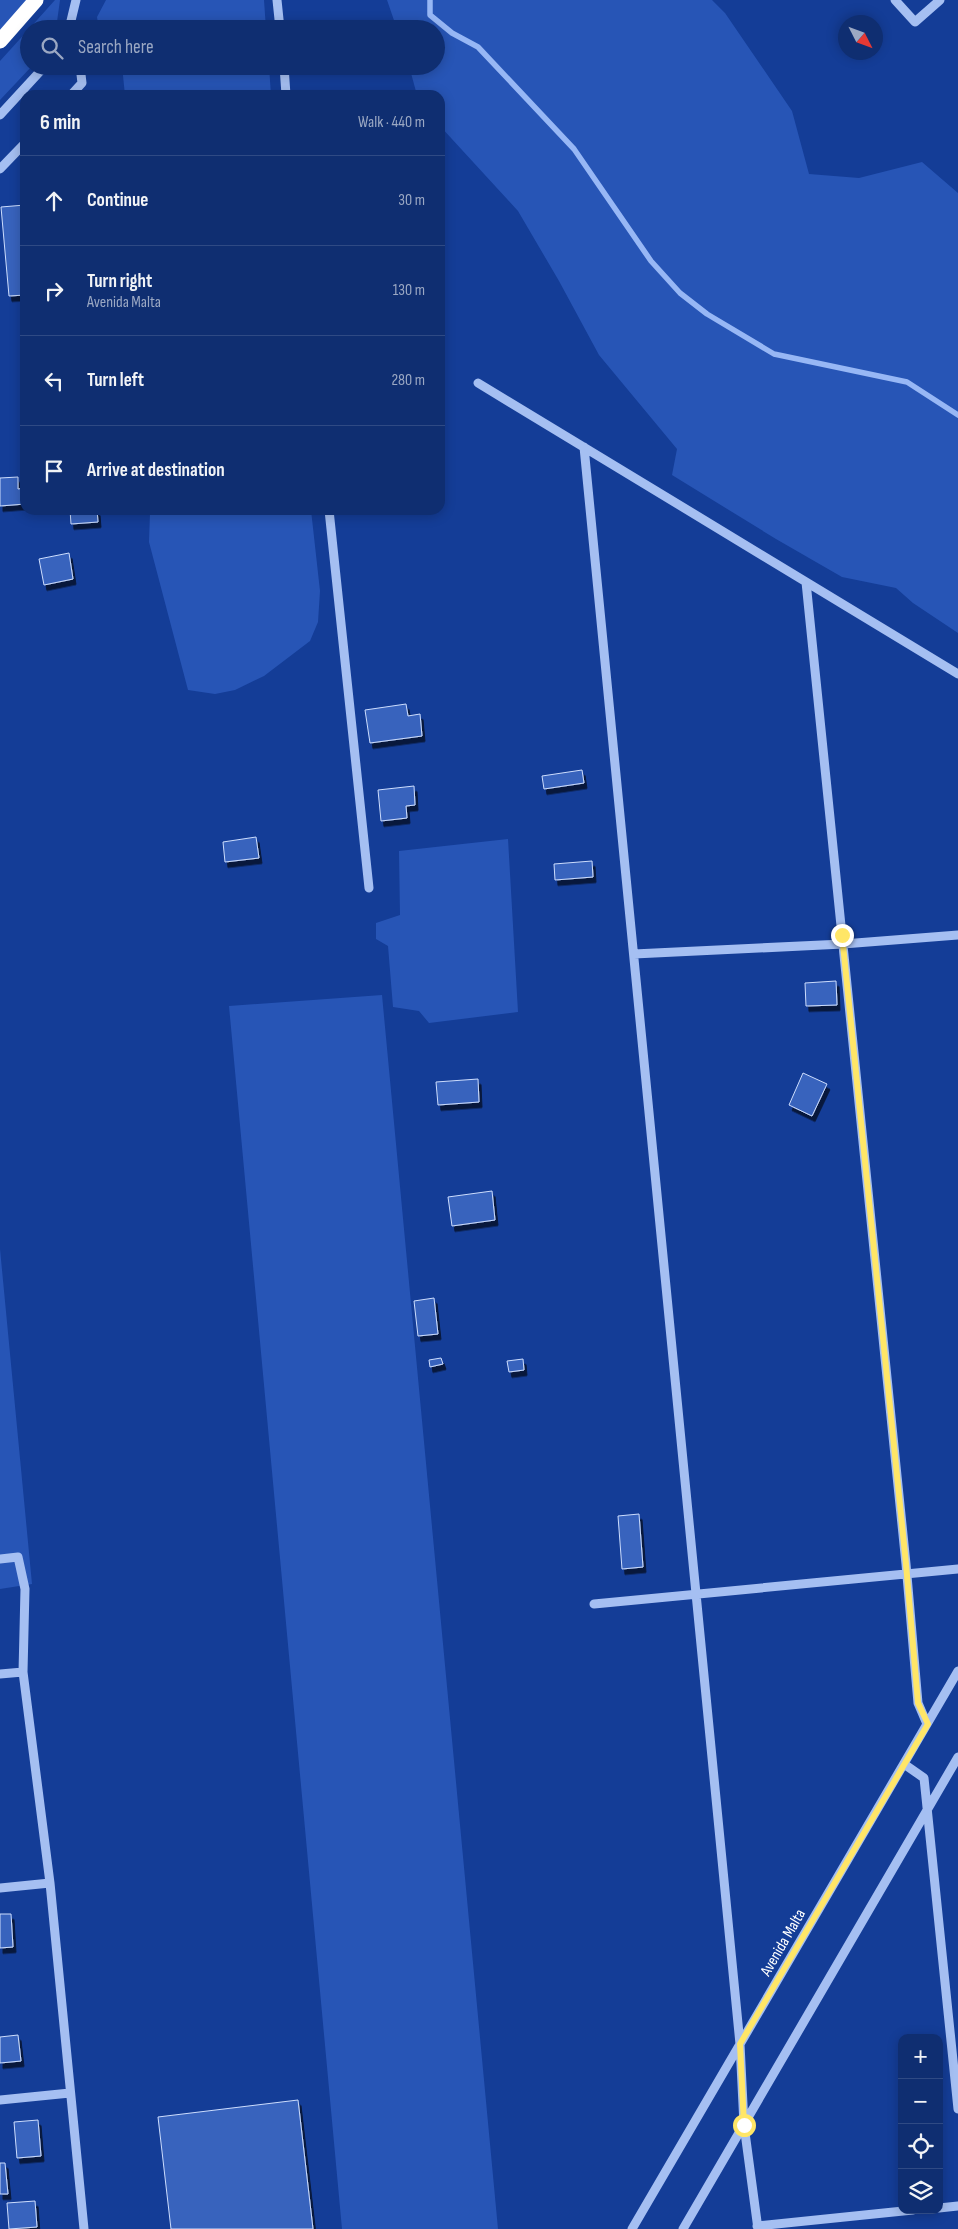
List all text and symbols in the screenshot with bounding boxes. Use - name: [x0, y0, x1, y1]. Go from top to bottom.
- north arrow: [838, 15, 883, 60]
- search box: [20, 20, 445, 75]
- icon: search: [38, 34, 66, 62]
- text: Search here: [78, 36, 154, 59]
- text: 6 min: [40, 110, 81, 135]
- text: Walk · 440 m: [358, 113, 425, 132]
- icon: ahead: [40, 187, 68, 215]
- text: Continue: [87, 189, 148, 212]
- text: 30 m: [398, 191, 425, 210]
- text: Turn right: [87, 270, 152, 293]
- icon: right: [40, 277, 68, 305]
- text: 130 m: [393, 281, 425, 300]
- text: Avenida Malta: [87, 293, 161, 312]
- icon: left: [40, 367, 68, 395]
- text: Turn left: [87, 369, 144, 392]
- text: 280 m: [391, 371, 425, 390]
- icon: arrive: [40, 457, 68, 485]
- text: Arrive at destination: [87, 459, 225, 482]
- route end: [831, 924, 854, 947]
- street label: Avenida Malta: [756, 1906, 810, 1980]
- map controls: [898, 2034, 943, 2214]
- button: +: [898, 2034, 943, 2079]
- button: −: [898, 2079, 943, 2124]
- route start: [733, 2114, 756, 2137]
- button: locate: [898, 2124, 943, 2169]
- button: layers: [898, 2169, 943, 2214]

